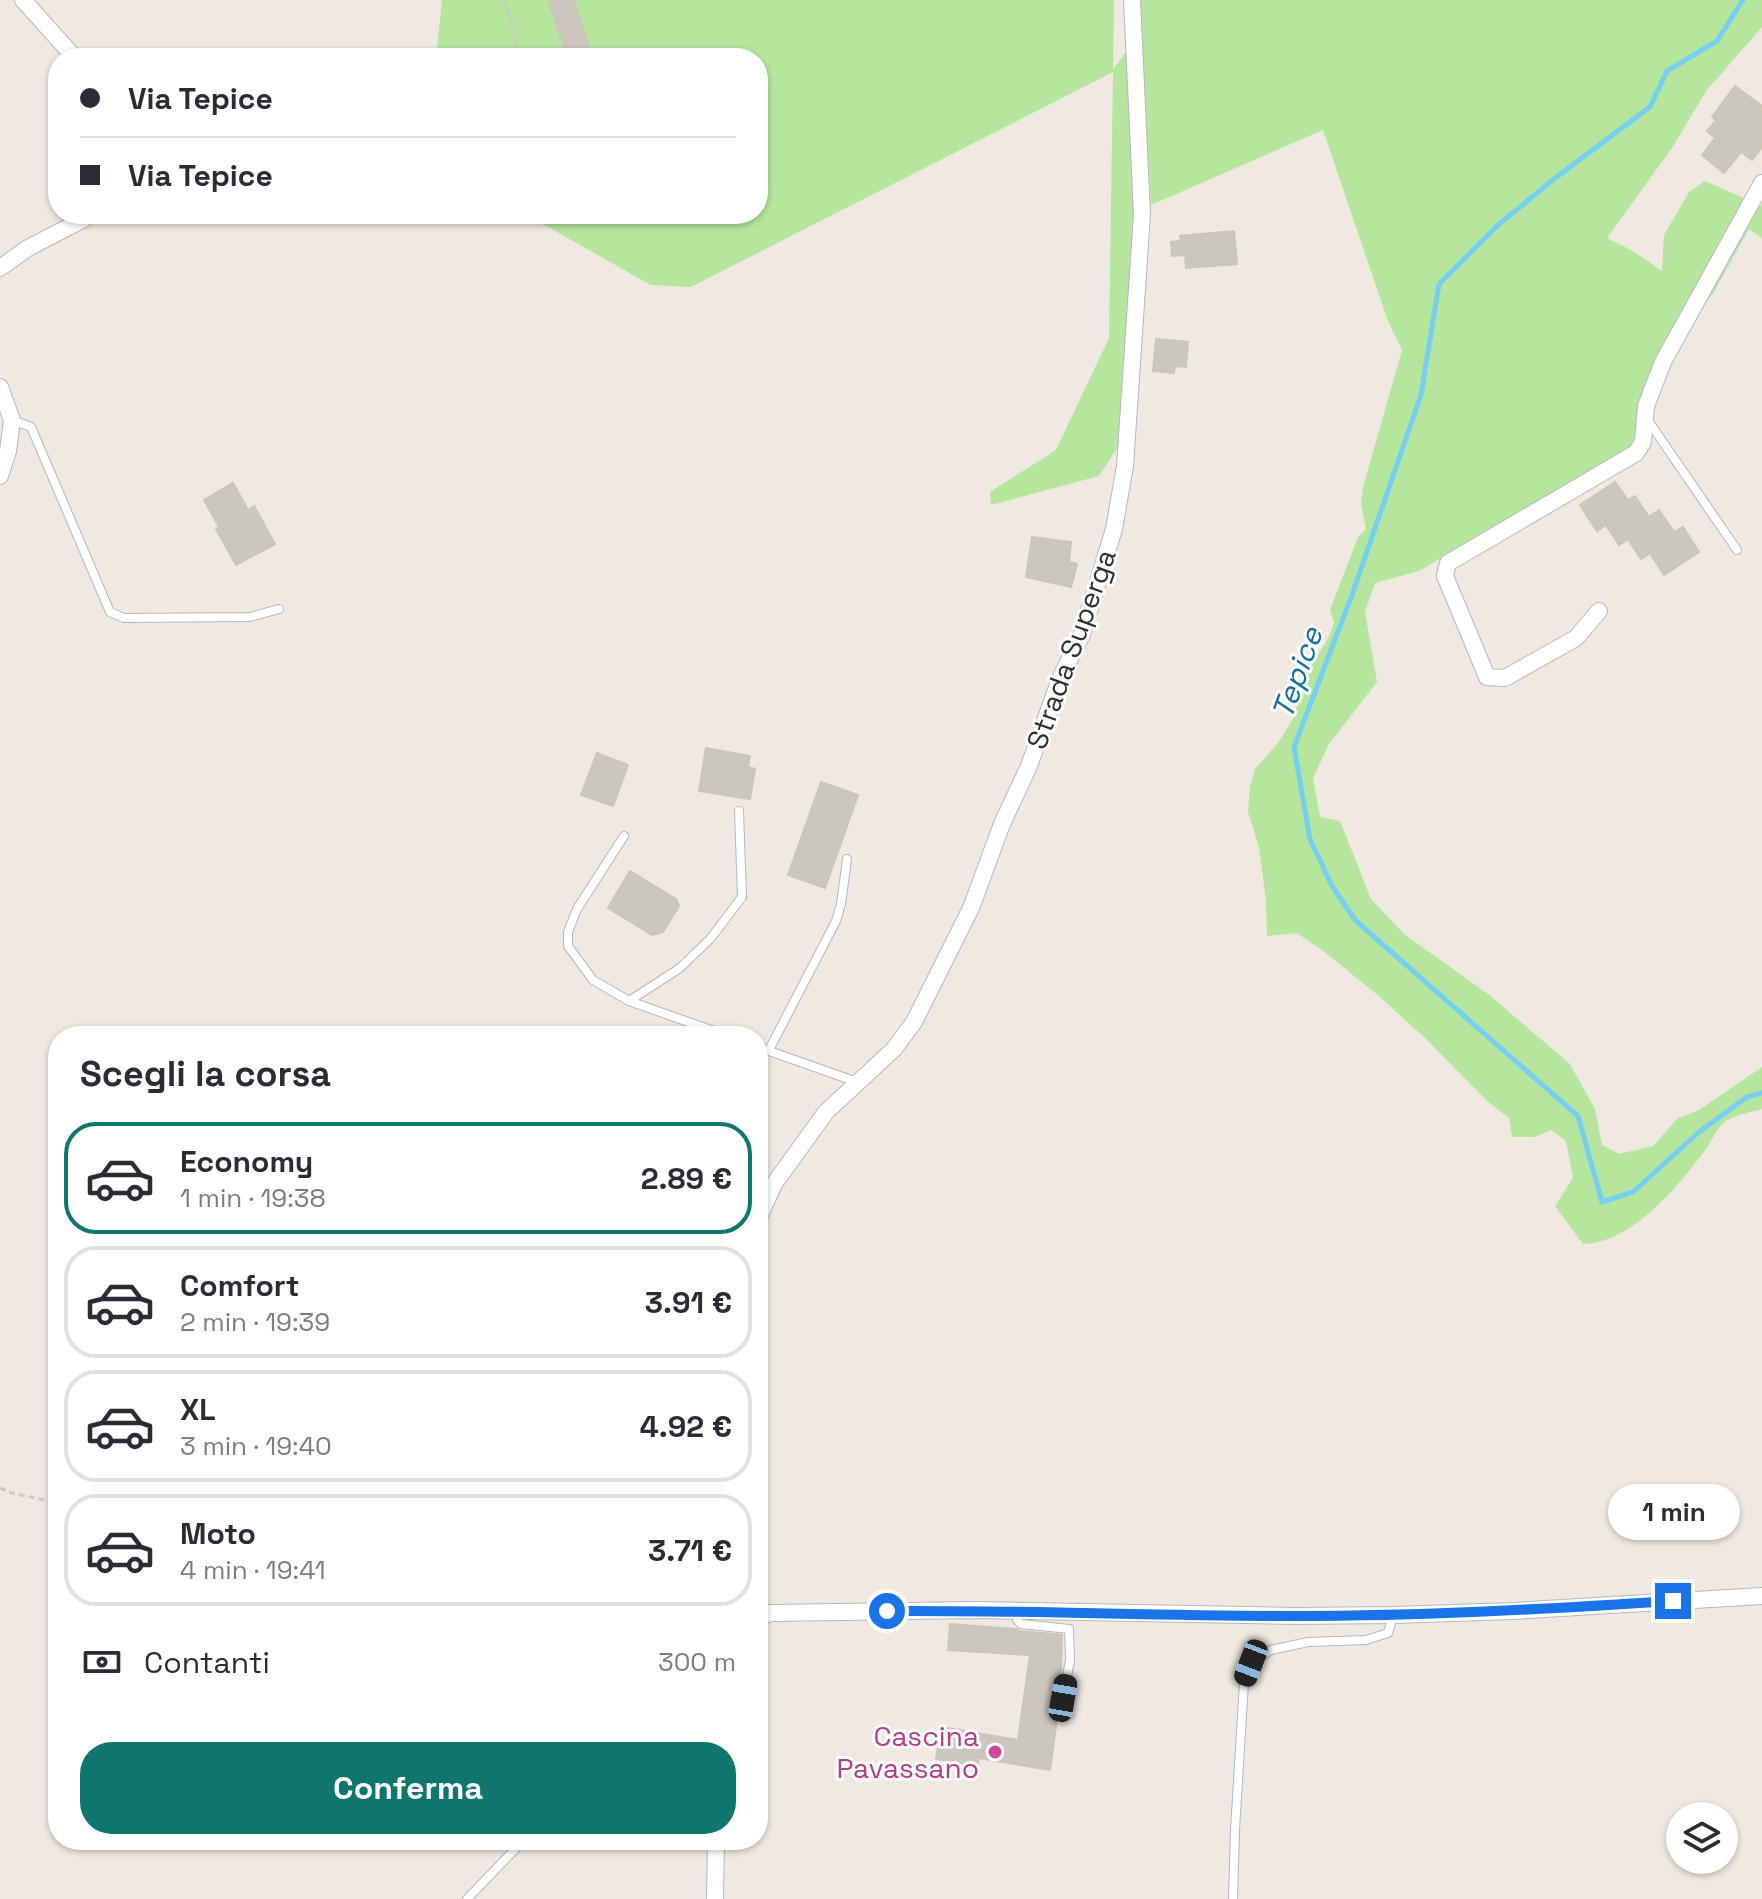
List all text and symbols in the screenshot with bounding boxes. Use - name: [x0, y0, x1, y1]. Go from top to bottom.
- text: Via Tepice: [128, 79, 273, 118]
- text: Via Tepice: [128, 156, 273, 195]
- street label: Strada Superga: [1018, 544, 1124, 754]
- water label: Tepice: [1262, 621, 1332, 724]
- text: Scegli la corsa: [80, 1051, 331, 1097]
- icon: car: [84, 1142, 156, 1214]
- text: Economy: [180, 1142, 313, 1181]
- text: 2.89 €: [641, 1159, 732, 1198]
- text: 1 min · 19:38: [180, 1181, 326, 1215]
- icon: car: [84, 1266, 156, 1338]
- text: Comfort: [180, 1266, 299, 1305]
- text: 3.91 €: [645, 1283, 732, 1322]
- text: 2 min · 19:39: [180, 1305, 330, 1339]
- icon: car: [84, 1390, 156, 1462]
- text: XL: [180, 1390, 216, 1429]
- text: 4.92 €: [640, 1407, 732, 1446]
- text: 3 min · 19:40: [180, 1429, 332, 1463]
- callout: 1 min: [1607, 1485, 1739, 1541]
- text: 1 min: [1642, 1495, 1706, 1529]
- icon: car: [84, 1514, 156, 1586]
- text: Moto: [180, 1514, 256, 1553]
- text: 3.71 €: [648, 1531, 732, 1570]
- text: 4 min · 19:41: [180, 1553, 326, 1587]
- route end: [1655, 1583, 1691, 1619]
- route start: [869, 1593, 905, 1629]
- car: [1231, 1636, 1271, 1690]
- icon: cash: [80, 1640, 124, 1684]
- text: Contanti: [144, 1643, 270, 1682]
- text: 300 m: [658, 1645, 736, 1679]
- car: [1047, 1672, 1079, 1724]
- place label: Cascina Pavassano: [837, 1718, 979, 1786]
- button: Conferma: [80, 1742, 736, 1834]
- marker: Cascina Pavassano: [986, 1743, 1004, 1761]
- map controls: [1666, 1802, 1738, 1874]
- button: layers: [1666, 1802, 1738, 1874]

